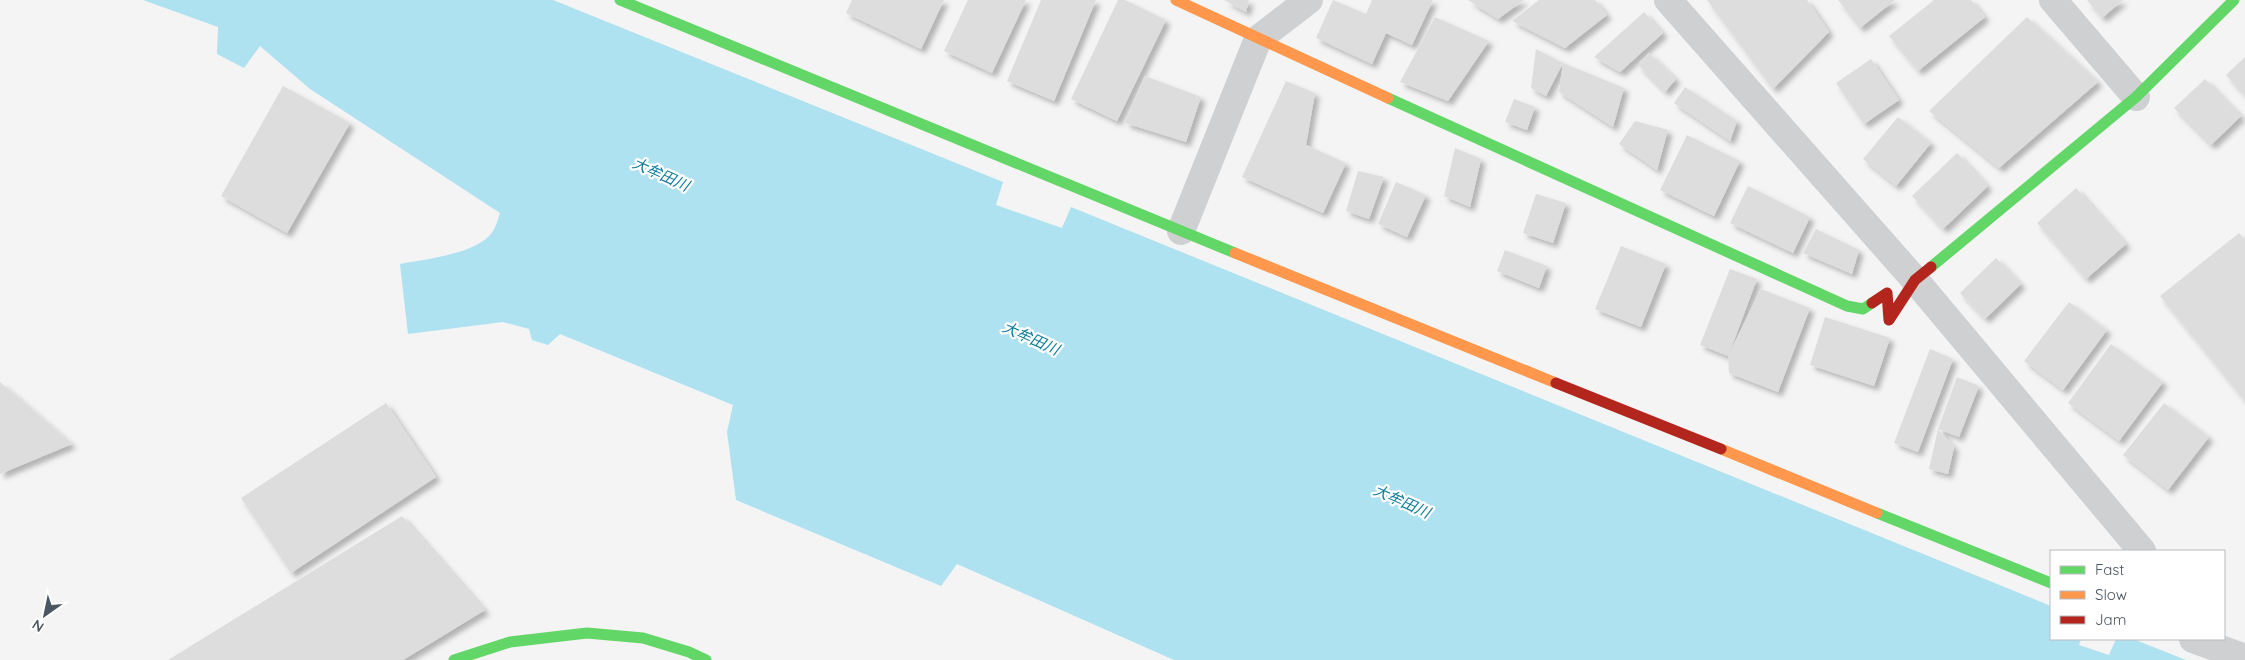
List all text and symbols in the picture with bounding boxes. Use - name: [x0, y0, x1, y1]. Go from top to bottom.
- water label: 大牟田川: [630, 153, 694, 196]
- water label: 大牟田川: [1000, 317, 1064, 360]
- water label: 大牟田川: [1371, 480, 1435, 523]
- legend: [2050, 550, 2225, 640]
- text: Fast: [2095, 560, 2124, 579]
- text: Slow: [2095, 585, 2127, 604]
- north arrow: [20, 590, 70, 640]
- text: Jam: [2095, 610, 2126, 629]
- text: N: [29, 616, 47, 636]

